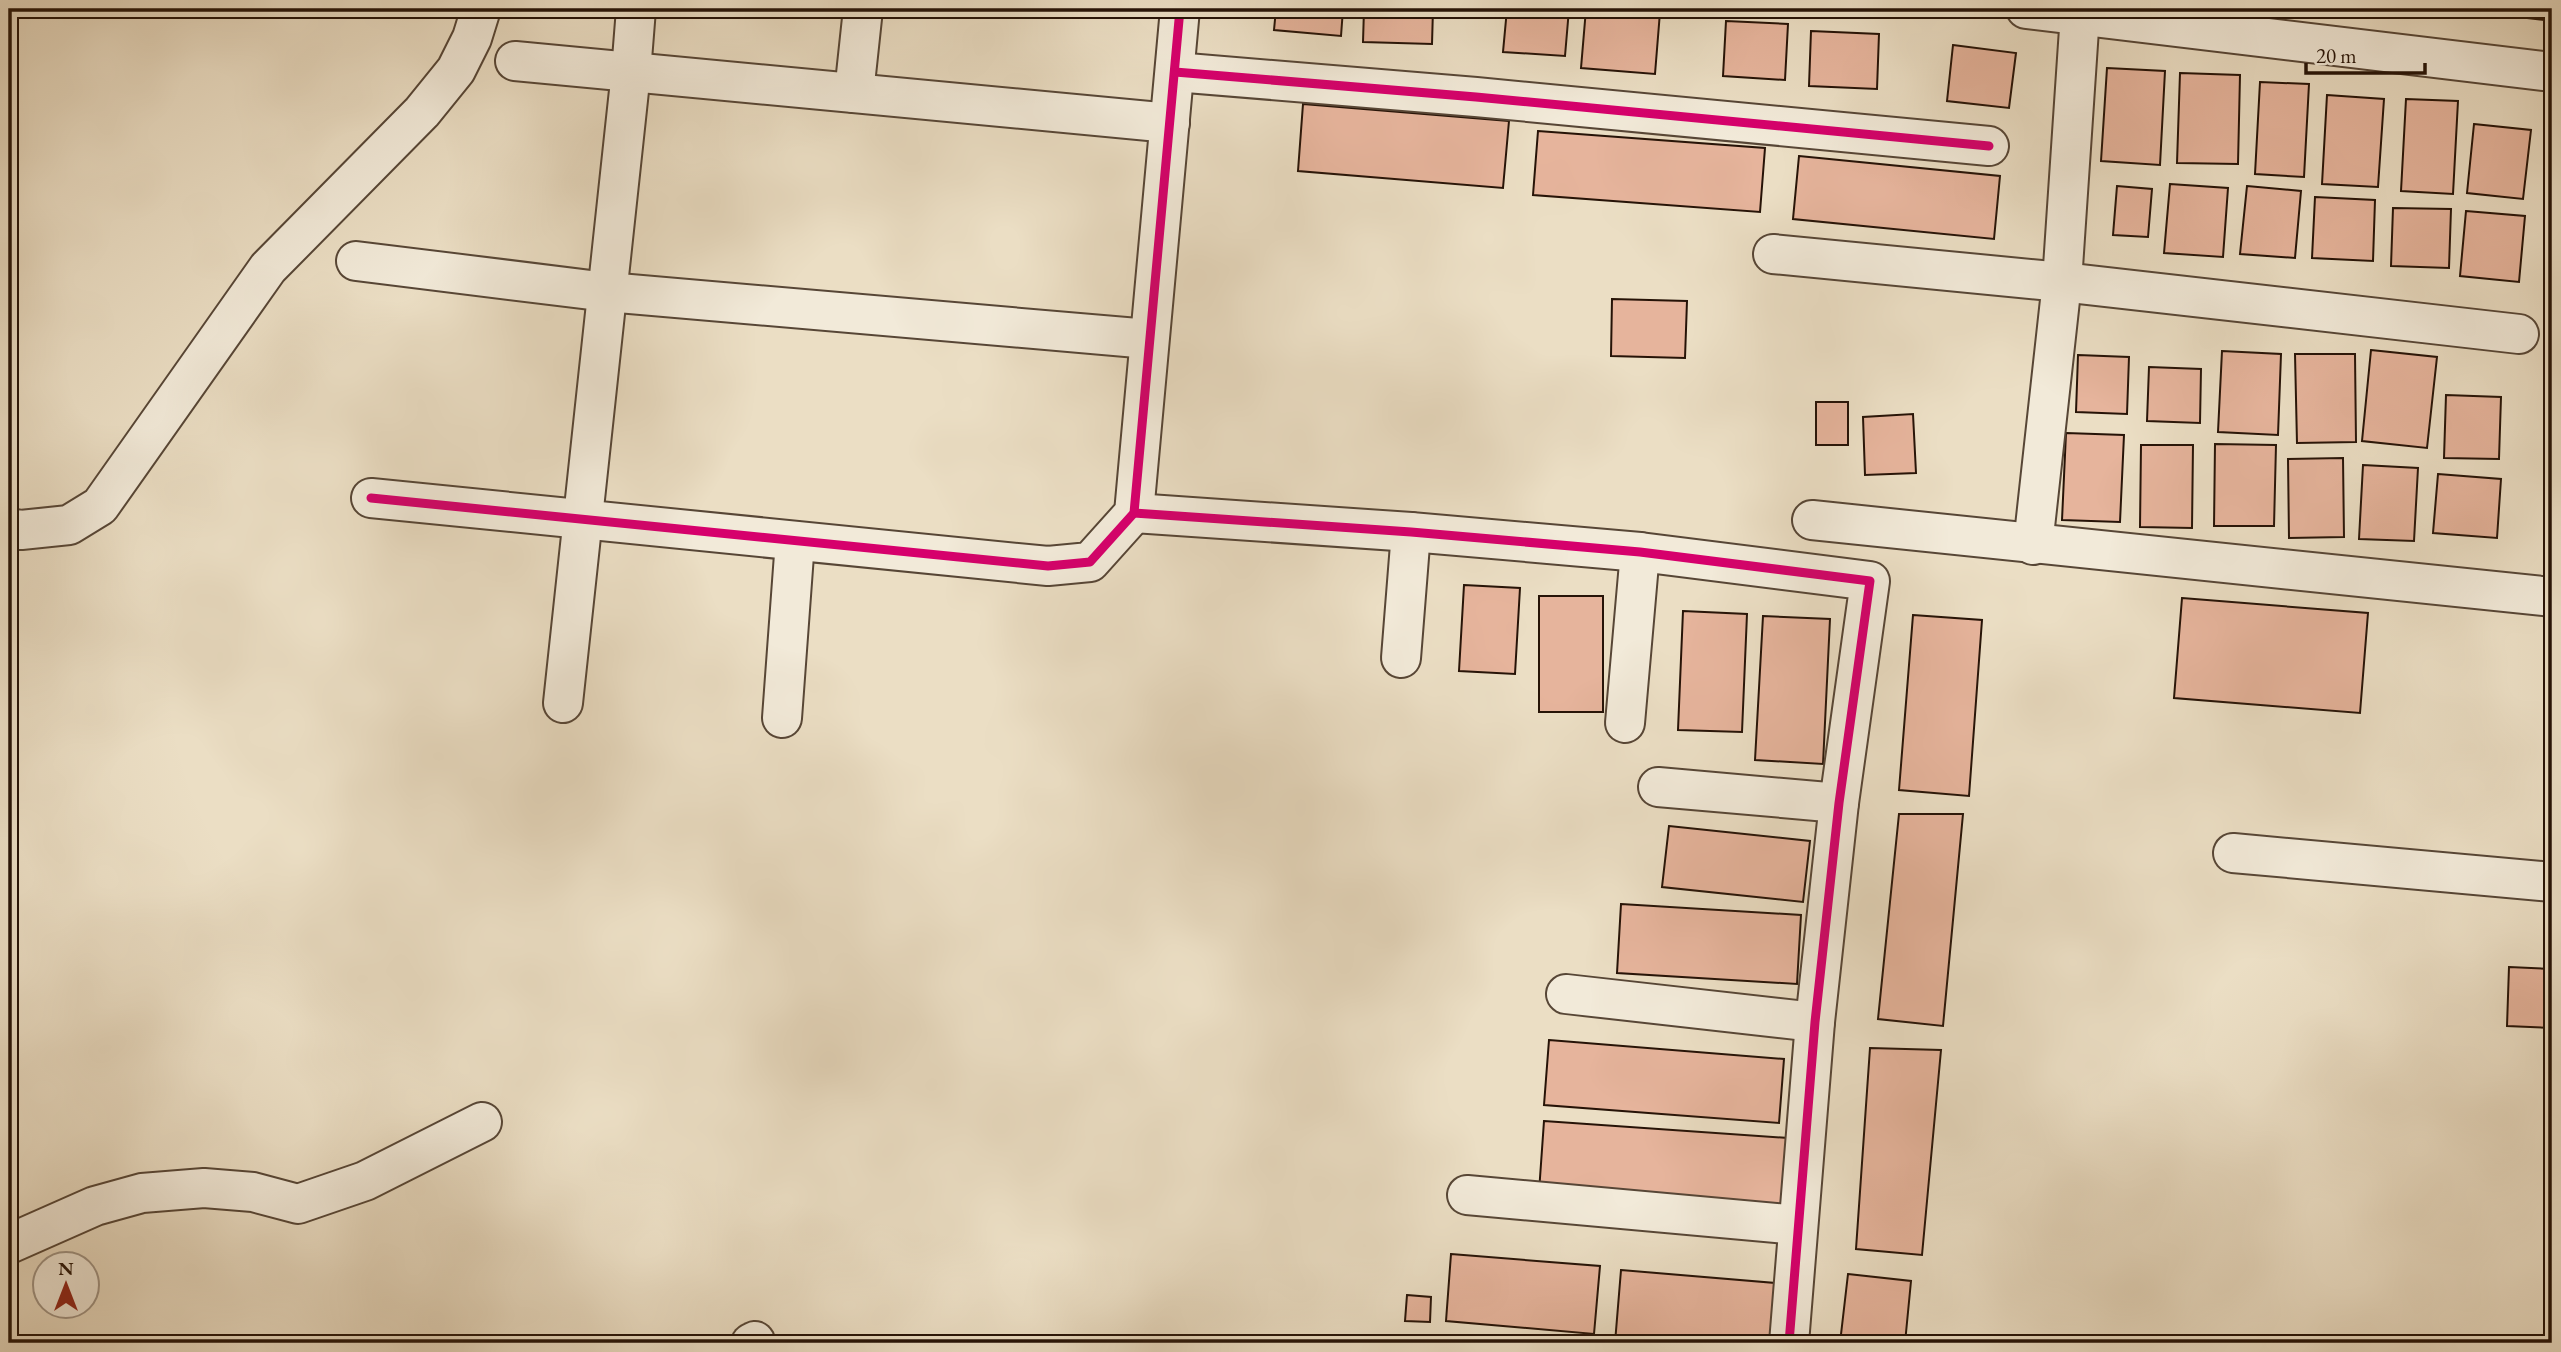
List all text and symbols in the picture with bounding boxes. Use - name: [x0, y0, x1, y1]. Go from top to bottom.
- scale bar: [2306, 32, 2424, 76]
- text: 20 m: [2316, 42, 2357, 69]
- north arrow: [32, 1250, 102, 1320]
- text: N: [58, 1256, 74, 1281]

